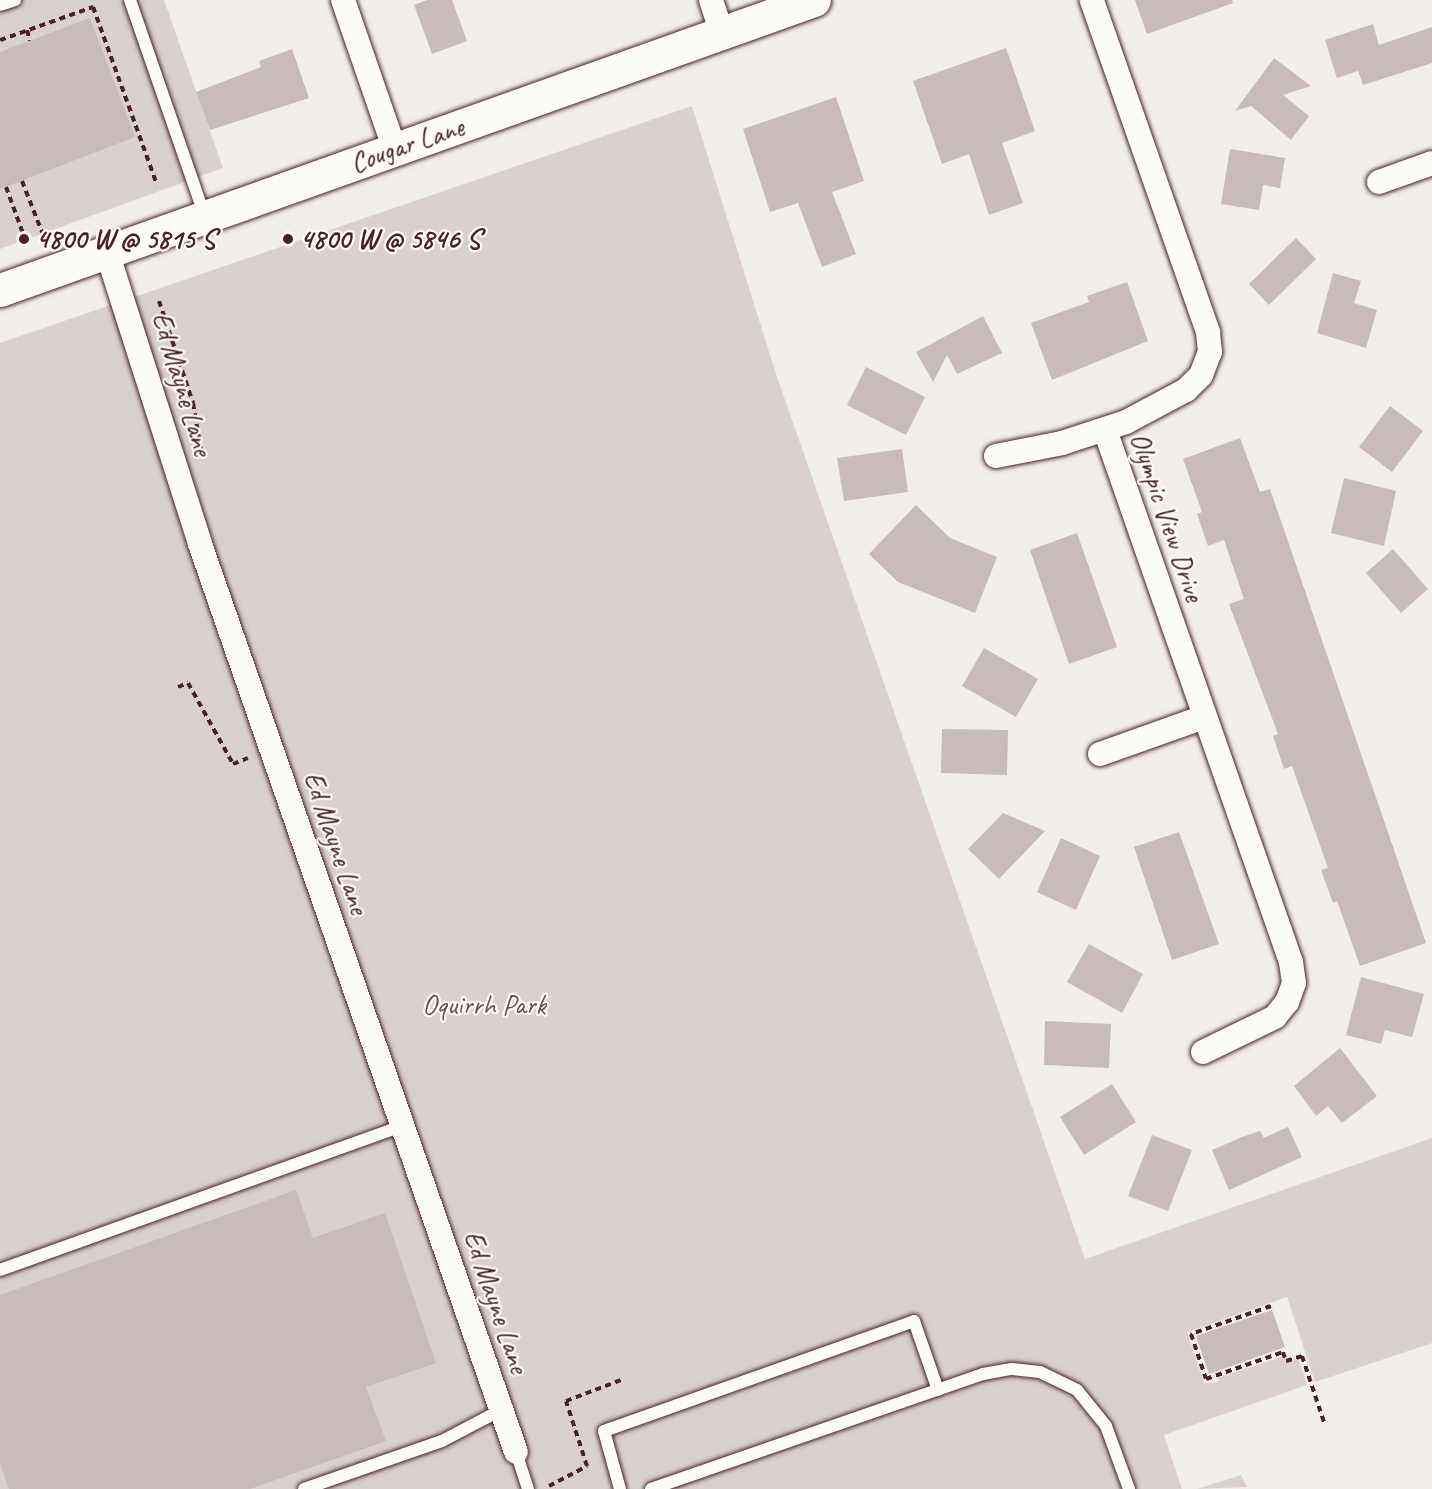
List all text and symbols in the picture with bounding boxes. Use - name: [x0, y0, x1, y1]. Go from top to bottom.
- street label: Cougar Lane: [346, 110, 468, 180]
- place label: 4800 W @ 5815 S: [36, 222, 215, 256]
- place label: 4800 W @ 5846 S: [300, 222, 480, 256]
- marker: 4800 W @ 5815 S: [17, 232, 31, 246]
- marker: 4800 W @ 5846 S: [281, 232, 295, 246]
- street label: Ed Mayne Lane: [144, 308, 220, 460]
- street label: Olympic View Drive: [1122, 428, 1212, 606]
- street label: Ed Mayne Lane: [296, 767, 376, 919]
- park label: Oquirrh Park: [422, 988, 546, 1022]
- street label: Ed Mayne Lane: [456, 1226, 536, 1378]

